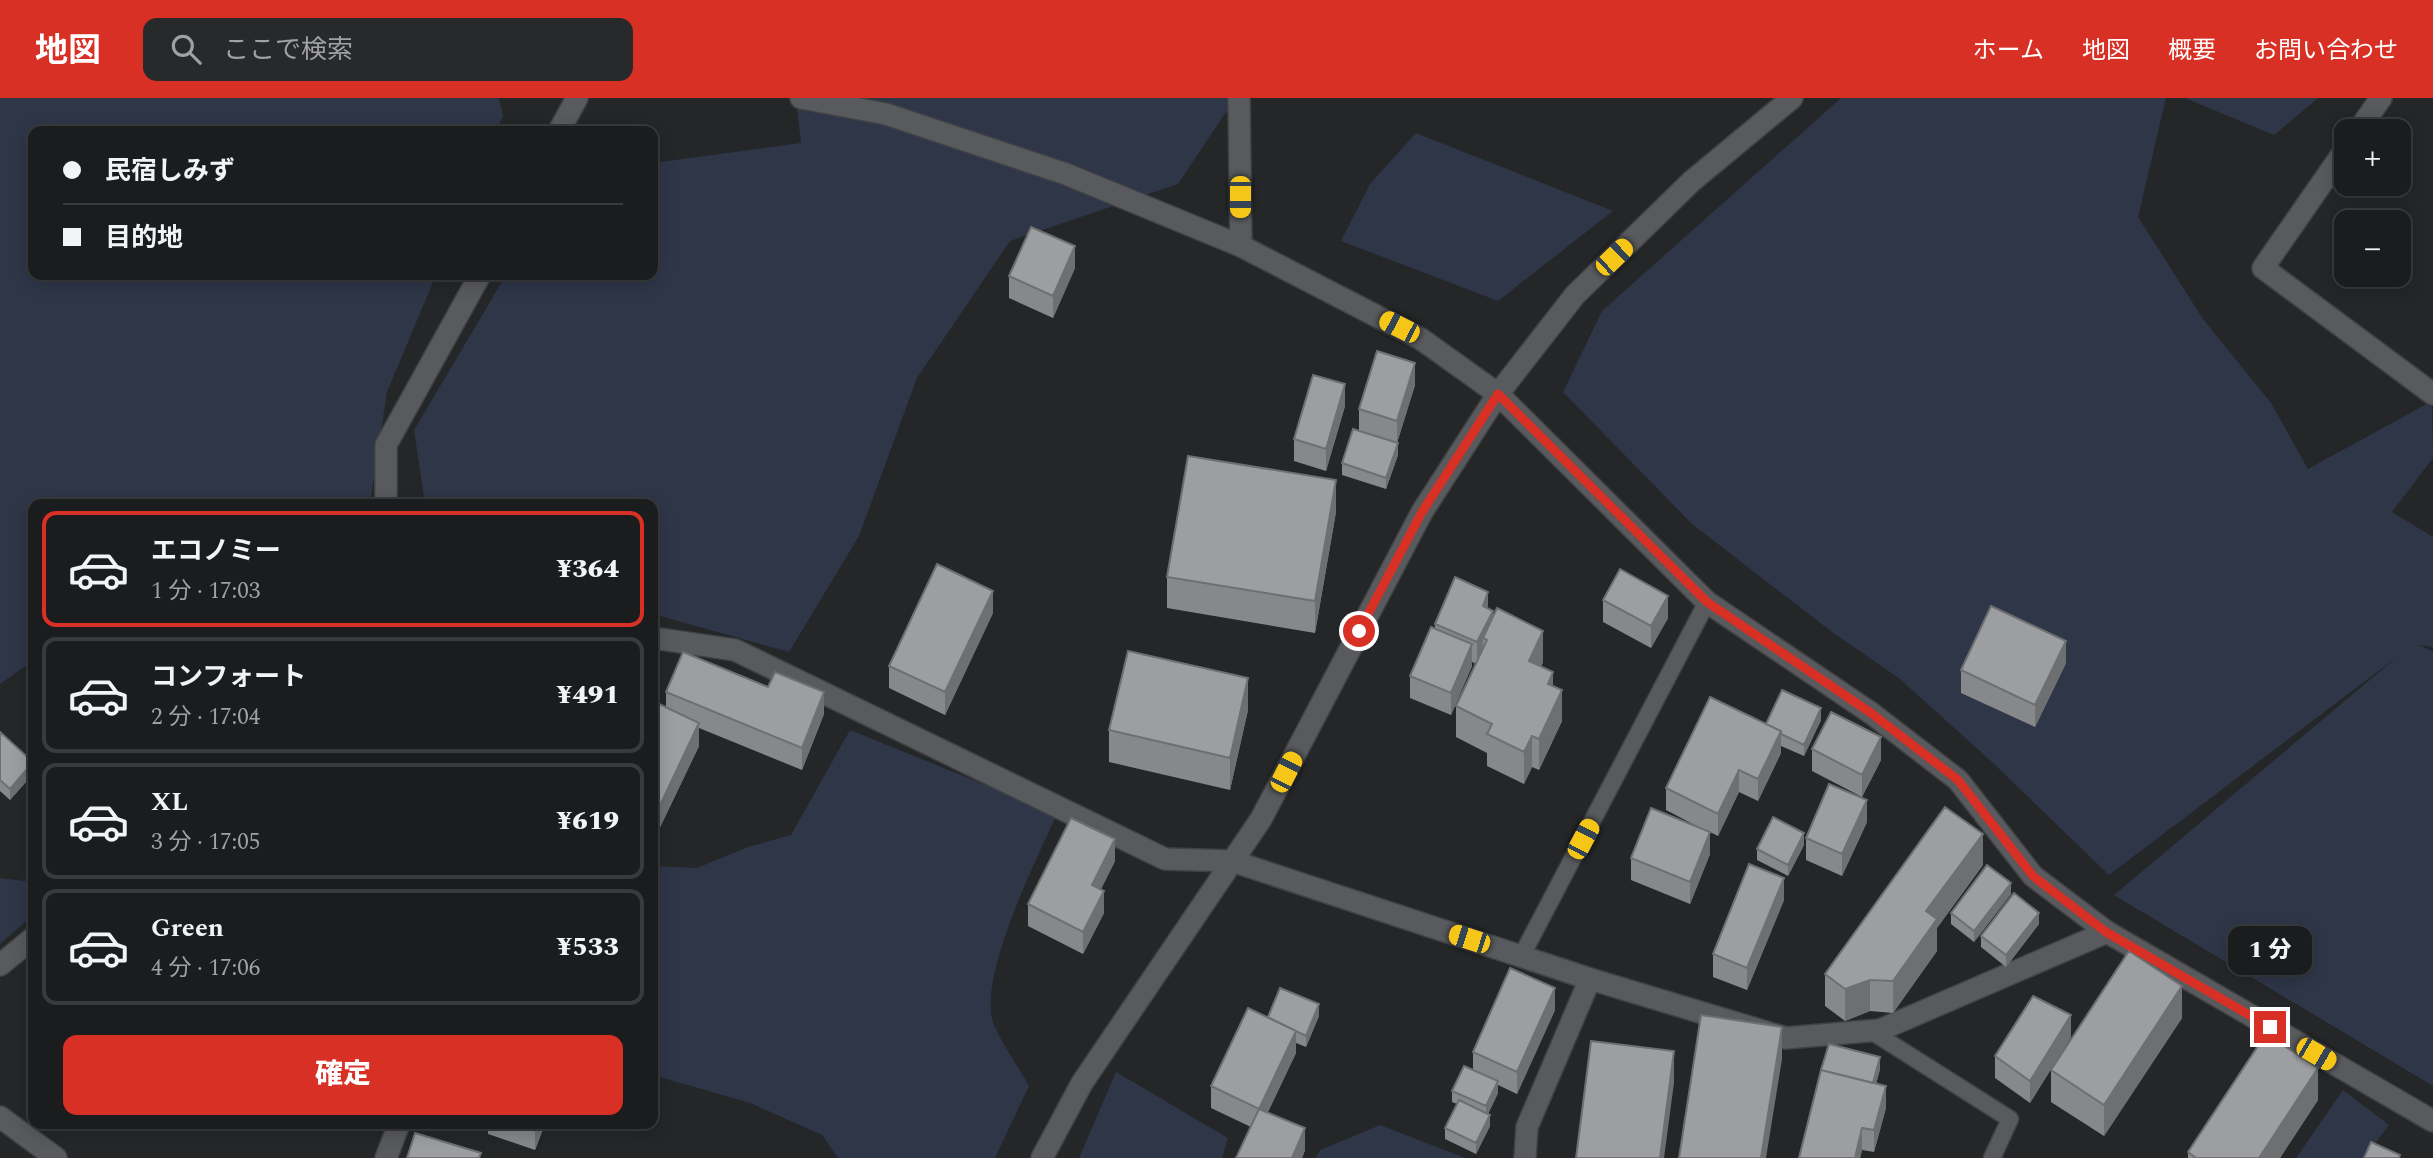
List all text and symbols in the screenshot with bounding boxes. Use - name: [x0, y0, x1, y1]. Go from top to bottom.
- search box: [143, 18, 633, 81]
- text: 地図: [35, 26, 101, 76]
- icon: search: [167, 30, 205, 68]
- text: ここで検索: [223, 30, 353, 70]
- text: ホーム: [1973, 33, 2044, 69]
- text: 地図: [2082, 33, 2130, 69]
- text: 概要: [2168, 33, 2216, 69]
- text: お問い合わせ: [2254, 33, 2398, 69]
- map controls: [2334, 119, 2411, 287]
- button: +: [2334, 119, 2411, 196]
- text: 民宿しみず: [105, 151, 235, 191]
- car: [1230, 176, 1251, 218]
- button: −: [2334, 210, 2411, 287]
- text: 目的地: [105, 218, 183, 258]
- car: [1592, 235, 1637, 279]
- car: [1376, 308, 1423, 346]
- text: エコノミー: [151, 531, 281, 571]
- icon: car: [67, 538, 130, 601]
- text: ¥364: [557, 549, 619, 589]
- text: 1 分 · 17:03: [151, 574, 260, 609]
- route start: [1343, 615, 1375, 647]
- text: コンフォート: [151, 657, 306, 697]
- icon: car: [67, 664, 130, 727]
- text: ¥491: [557, 675, 619, 715]
- text: 2 分 · 17:04: [151, 700, 260, 735]
- car: [1268, 749, 1305, 795]
- text: XL: [151, 782, 188, 822]
- icon: car: [67, 790, 130, 853]
- text: ¥619: [557, 801, 619, 841]
- car: [1564, 816, 1603, 862]
- text: 3 分 · 17:05: [151, 825, 260, 860]
- text: Green: [151, 908, 224, 948]
- icon: car: [67, 916, 130, 979]
- car: [1446, 923, 1493, 955]
- callout: 1 分: [2228, 926, 2312, 974]
- text: ¥533: [557, 927, 619, 967]
- text: 1 分: [2249, 933, 2291, 968]
- text: 4 分 · 17:06: [151, 951, 260, 986]
- route end: [2254, 1011, 2286, 1043]
- car: [2293, 1034, 2340, 1074]
- button: 確定: [63, 1035, 623, 1115]

